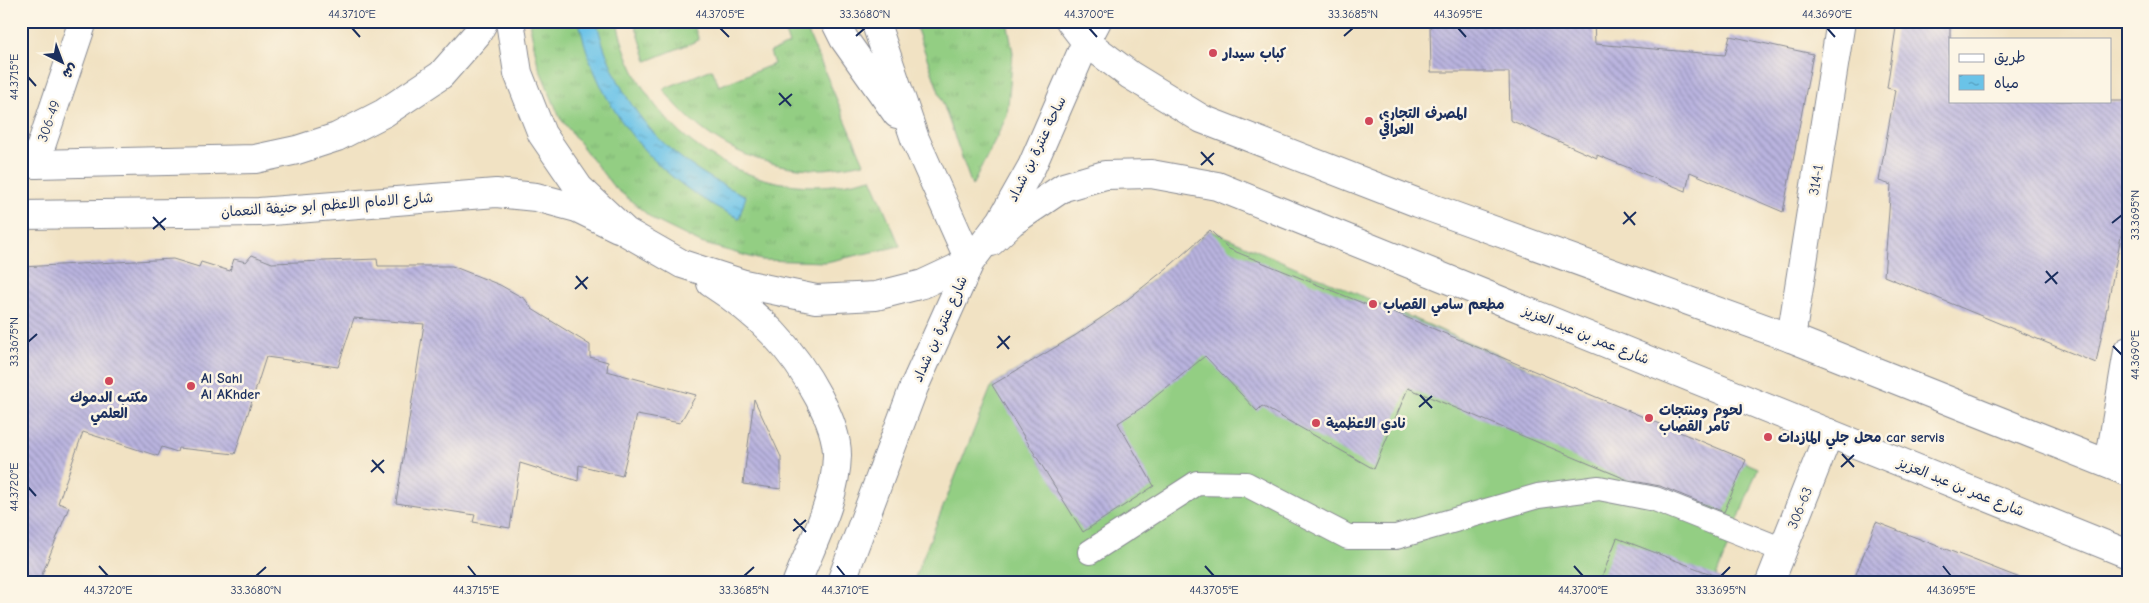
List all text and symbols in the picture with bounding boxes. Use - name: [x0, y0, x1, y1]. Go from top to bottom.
- text: 44.3710°E: [328, 7, 376, 21]
- text: 44.3705°E: [695, 7, 745, 21]
- text: 33.3680°N: [840, 7, 890, 21]
- text: 44.3700°E: [1064, 7, 1114, 21]
- text: 33.3685°N: [1328, 7, 1378, 21]
- text: 44.3695°E: [1433, 7, 1483, 21]
- text: 44.3690°E: [1802, 7, 1852, 21]
- north arrow: [38, 38, 88, 88]
- legend: [1949, 38, 2112, 102]
- place label: كباب سيدار: [1221, 45, 1287, 62]
- marker: كباب سيدار: [1207, 47, 1219, 59]
- text: طريق: [1994, 48, 2026, 66]
- text: 44.3715°E: [7, 54, 21, 100]
- text: ش: [59, 60, 82, 83]
- text: مياه: [1994, 74, 2019, 92]
- street label: ساحة عنترة بن شداد: [1004, 94, 1070, 204]
- street label: 306-49: [34, 98, 64, 144]
- place label: المصرف التجاري العراقي: [1379, 105, 1467, 140]
- marker: المصرف التجاري العراقي: [1363, 115, 1375, 127]
- street label: 314-1: [1805, 164, 1827, 196]
- street label: شارع الامام الاعظم ابو حنيفة النعمان: [220, 189, 434, 223]
- text: 33.3695°N: [2128, 190, 2142, 240]
- street label: شارع عنترة بن شداد: [909, 273, 972, 385]
- place label: مطعم سامي القصاب: [1383, 296, 1504, 317]
- marker: مطعم سامي القصاب: [1367, 298, 1379, 310]
- street label: شارع عمر بن عبد العزيز: [1519, 302, 1652, 369]
- text: 33.3675°N: [7, 317, 21, 367]
- text: 44.3690°E: [2128, 330, 2142, 380]
- place label: Al Sahl Al AKhder: [201, 370, 260, 403]
- marker: مكتب الدموك العلمي: [103, 375, 115, 387]
- marker: Al Sahl Al AKhder: [185, 380, 197, 392]
- place label: مكتب الدموك العلمي: [70, 389, 148, 426]
- place label: لحوم ومنتجات ثامر القصاب: [1659, 402, 1742, 435]
- marker: لحوم ومنتجات ثامر القصاب: [1643, 412, 1655, 424]
- place label: نادي الاعظمية: [1326, 415, 1406, 434]
- marker: نادي الاعظمية: [1310, 417, 1322, 429]
- place label: محل جلي المازدات car servis: [1778, 429, 1944, 450]
- marker: محل جلي المازدات car servis: [1762, 431, 1774, 443]
- street label: شارع عمر بن عبد العزيز: [1894, 454, 2027, 521]
- text: 44.3720°E: [7, 463, 21, 511]
- street label: 306-63: [1784, 485, 1816, 531]
- text: 44.3720°E: [84, 583, 132, 597]
- text: 33.3680°N: [231, 583, 281, 597]
- text: 44.3715°E: [453, 583, 499, 597]
- text: 33.3685°N: [719, 583, 769, 597]
- text: 44.3710°E: [821, 583, 869, 597]
- text: 44.3705°E: [1189, 583, 1239, 597]
- text: 44.3700°E: [1558, 583, 1608, 597]
- text: 33.3695°N: [1696, 583, 1746, 597]
- text: 44.3695°E: [1926, 583, 1976, 597]

